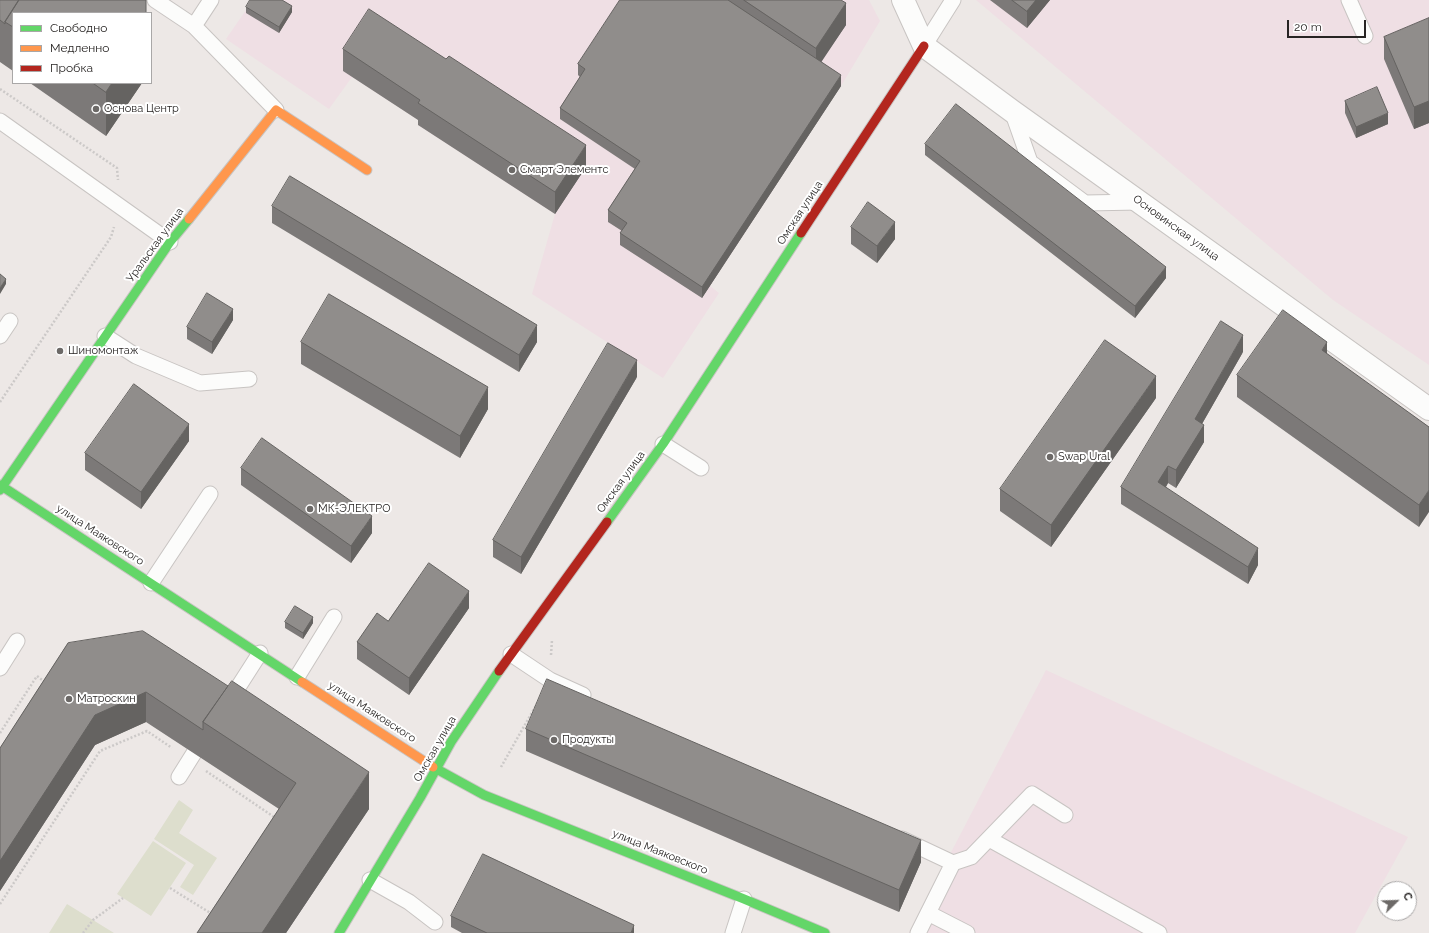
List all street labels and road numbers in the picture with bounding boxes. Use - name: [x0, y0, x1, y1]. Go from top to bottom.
- street label: Омская улица: [775, 179, 825, 247]
- street label: Основинская улица: [1130, 192, 1222, 264]
- street label: Уральская улица: [124, 205, 186, 285]
- street label: Омская улица: [594, 448, 648, 516]
- street label: улица Маяковского: [54, 502, 146, 568]
- street label: улица Маяковского: [326, 679, 418, 745]
- street label: Омская улица: [411, 714, 459, 784]
- street label: улица Маяковского: [610, 827, 710, 877]

